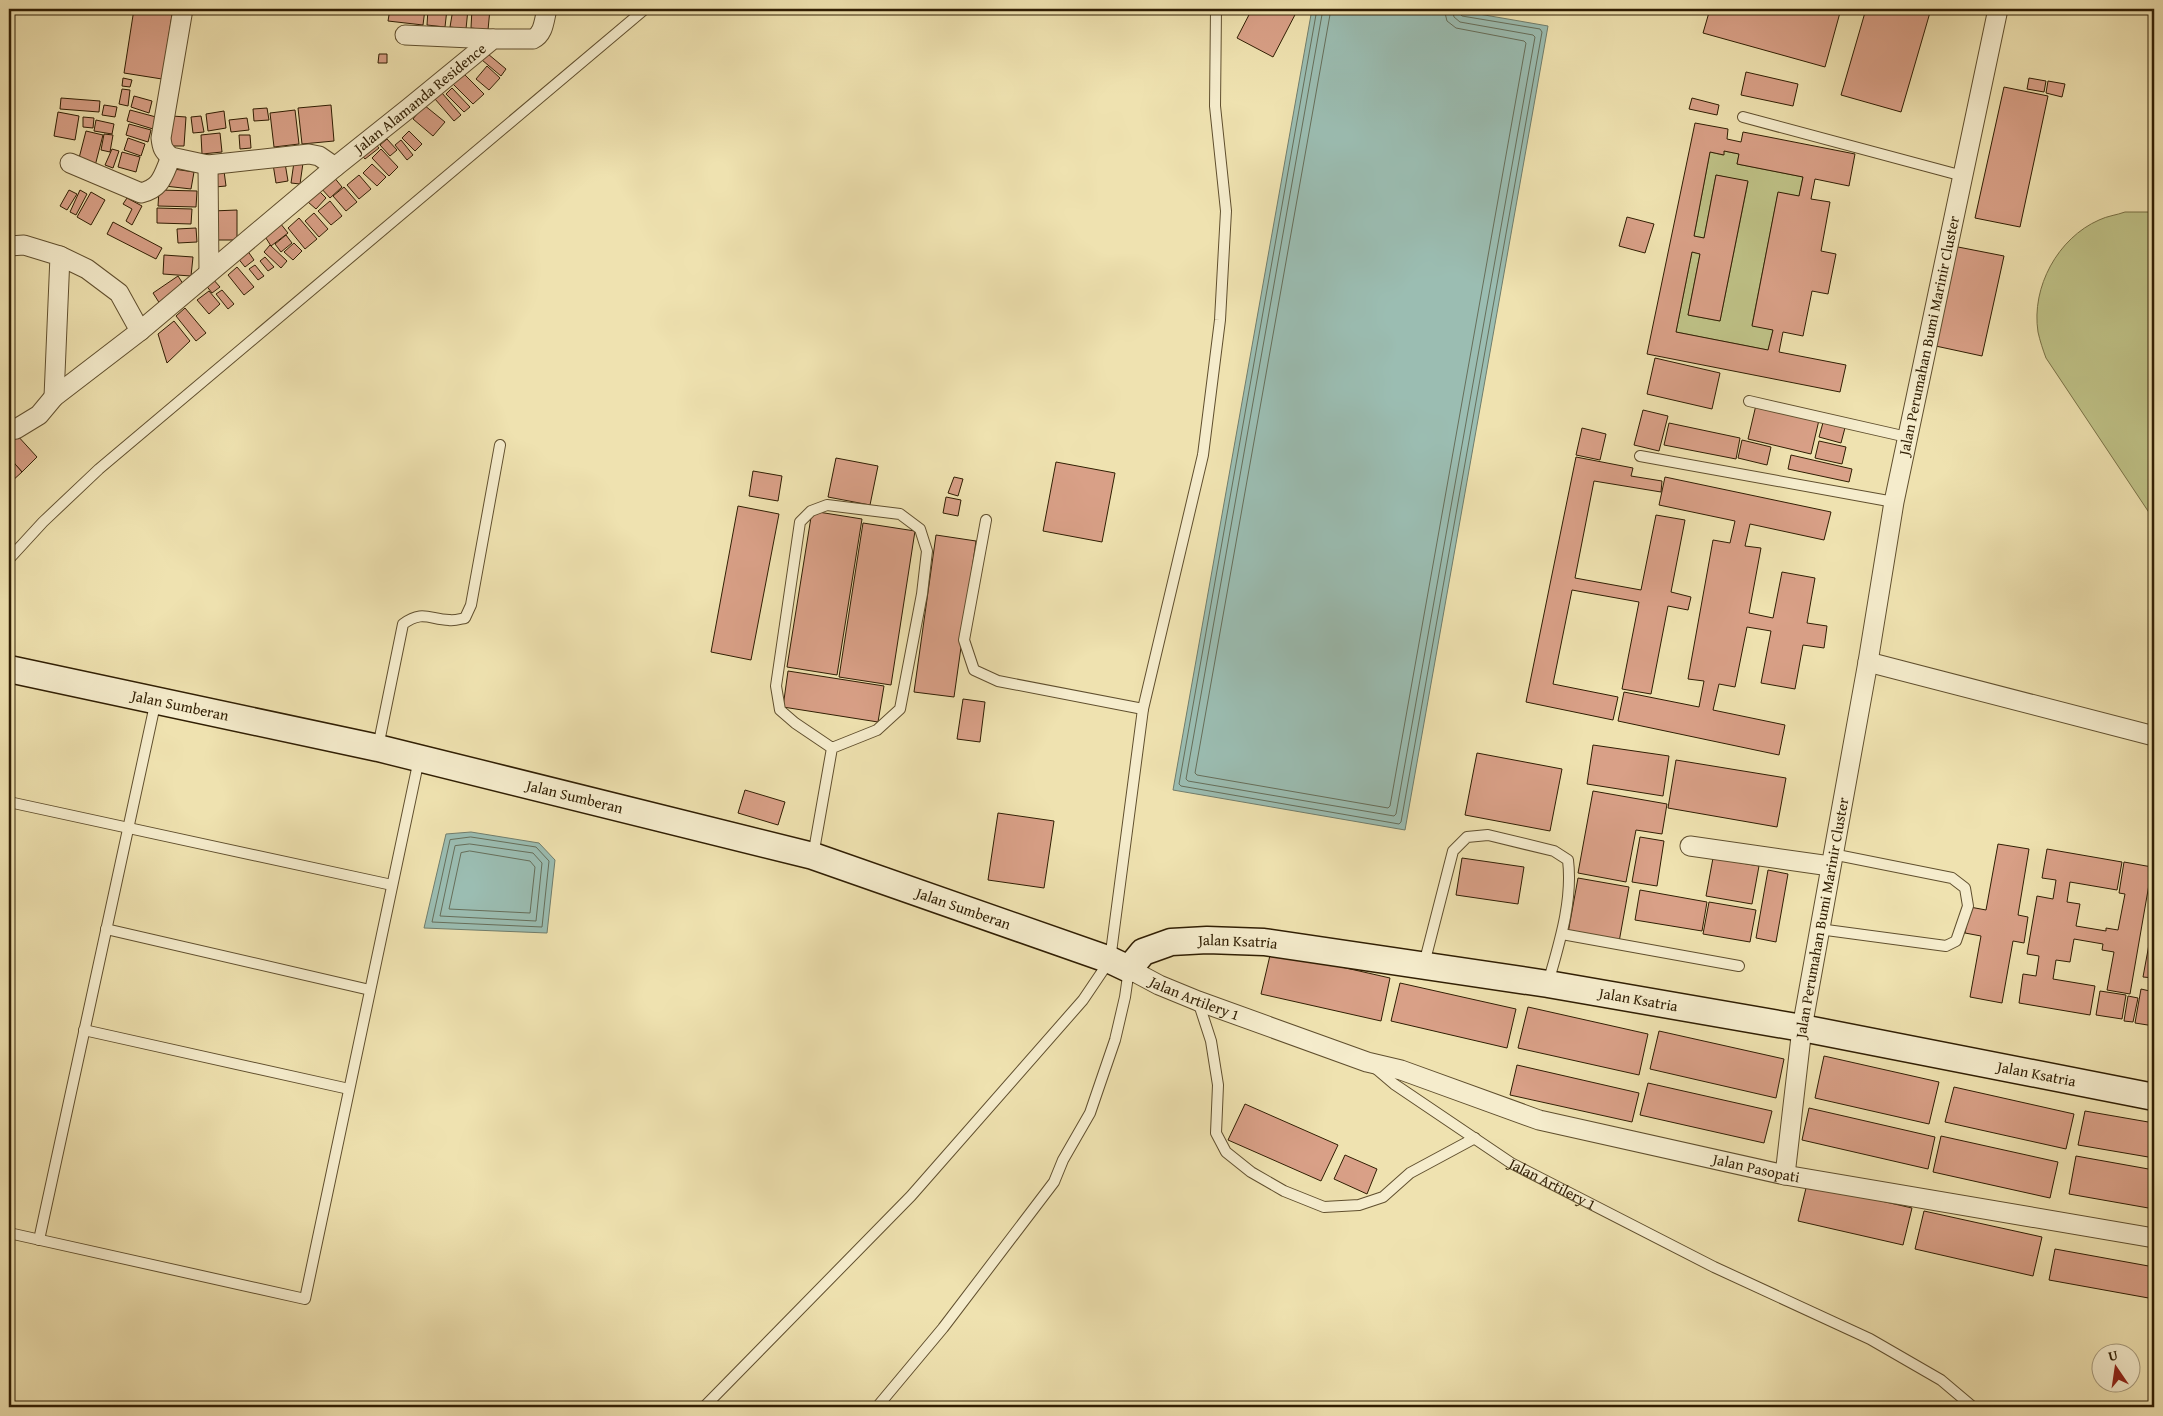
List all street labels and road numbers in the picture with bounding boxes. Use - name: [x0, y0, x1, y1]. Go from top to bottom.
- street label: Jalan Alamanda Residence: [348, 38, 490, 159]
- street label: Jalan Perumahan Bumi Marinir Cluster: [1893, 214, 1964, 459]
- street label: Jalan Sumberan: [128, 684, 231, 726]
- street label: Jalan Sumberan: [522, 774, 626, 819]
- street label: Jalan Perumahan Bumi Marinir Cluster: [1790, 796, 1853, 1041]
- street label: Jalan Sumberan: [912, 881, 1014, 935]
- street label: Jalan Ksatria: [1196, 929, 1279, 954]
- street label: Jalan Artilery 1: [1144, 970, 1243, 1025]
- street label: Jalan Ksatria: [1596, 982, 1680, 1016]
- street label: Jalan Ksatria: [1994, 1055, 2078, 1091]
- street label: Jalan Pasopati: [1709, 1148, 1801, 1187]
- street label: Jalan Artilery 1: [1504, 1152, 1600, 1215]

